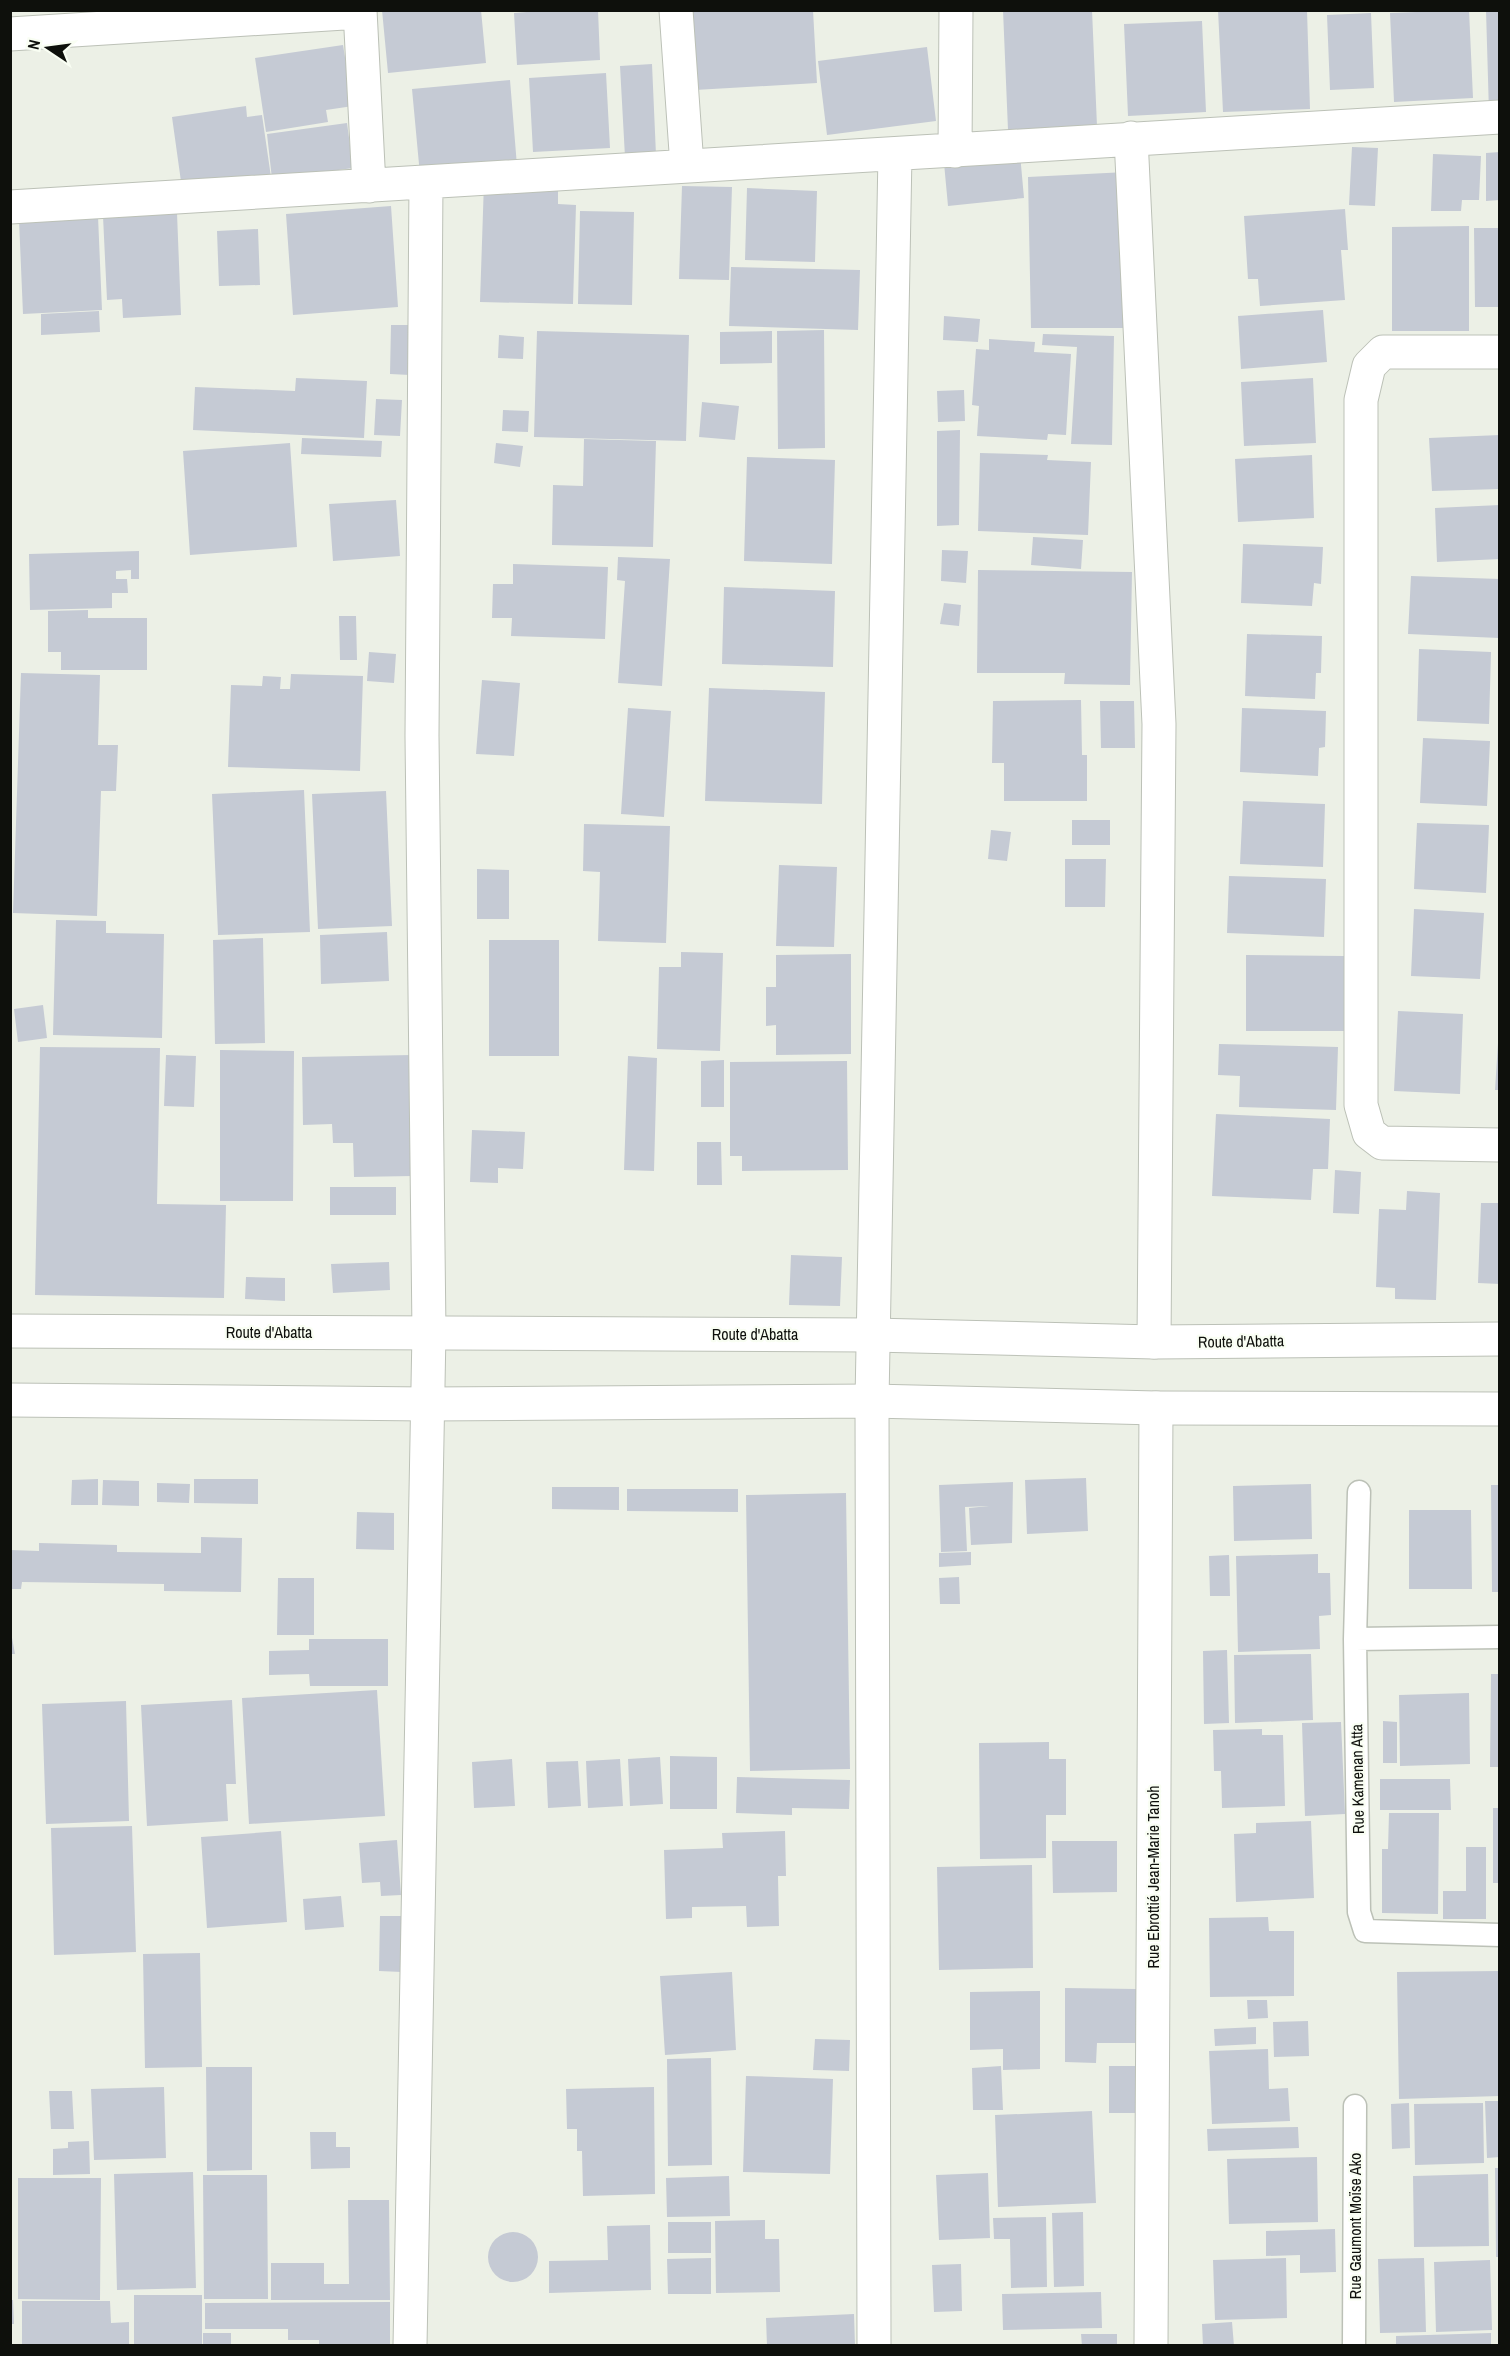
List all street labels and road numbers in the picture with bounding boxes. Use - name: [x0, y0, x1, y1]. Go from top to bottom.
- street label: Route d'Abatta: [226, 1321, 313, 1343]
- street label: Route d'Abatta: [712, 1323, 799, 1345]
- street label: Route d'Abatta: [1198, 1329, 1285, 1353]
- street label: Rue Kamenan Atta: [1345, 1723, 1369, 1834]
- street label: Rue Ebrottié Jean-Marie Tanoh: [1142, 1785, 1164, 1969]
- street label: Rue Gaumont Moïse Ako: [1344, 2153, 1366, 2299]

